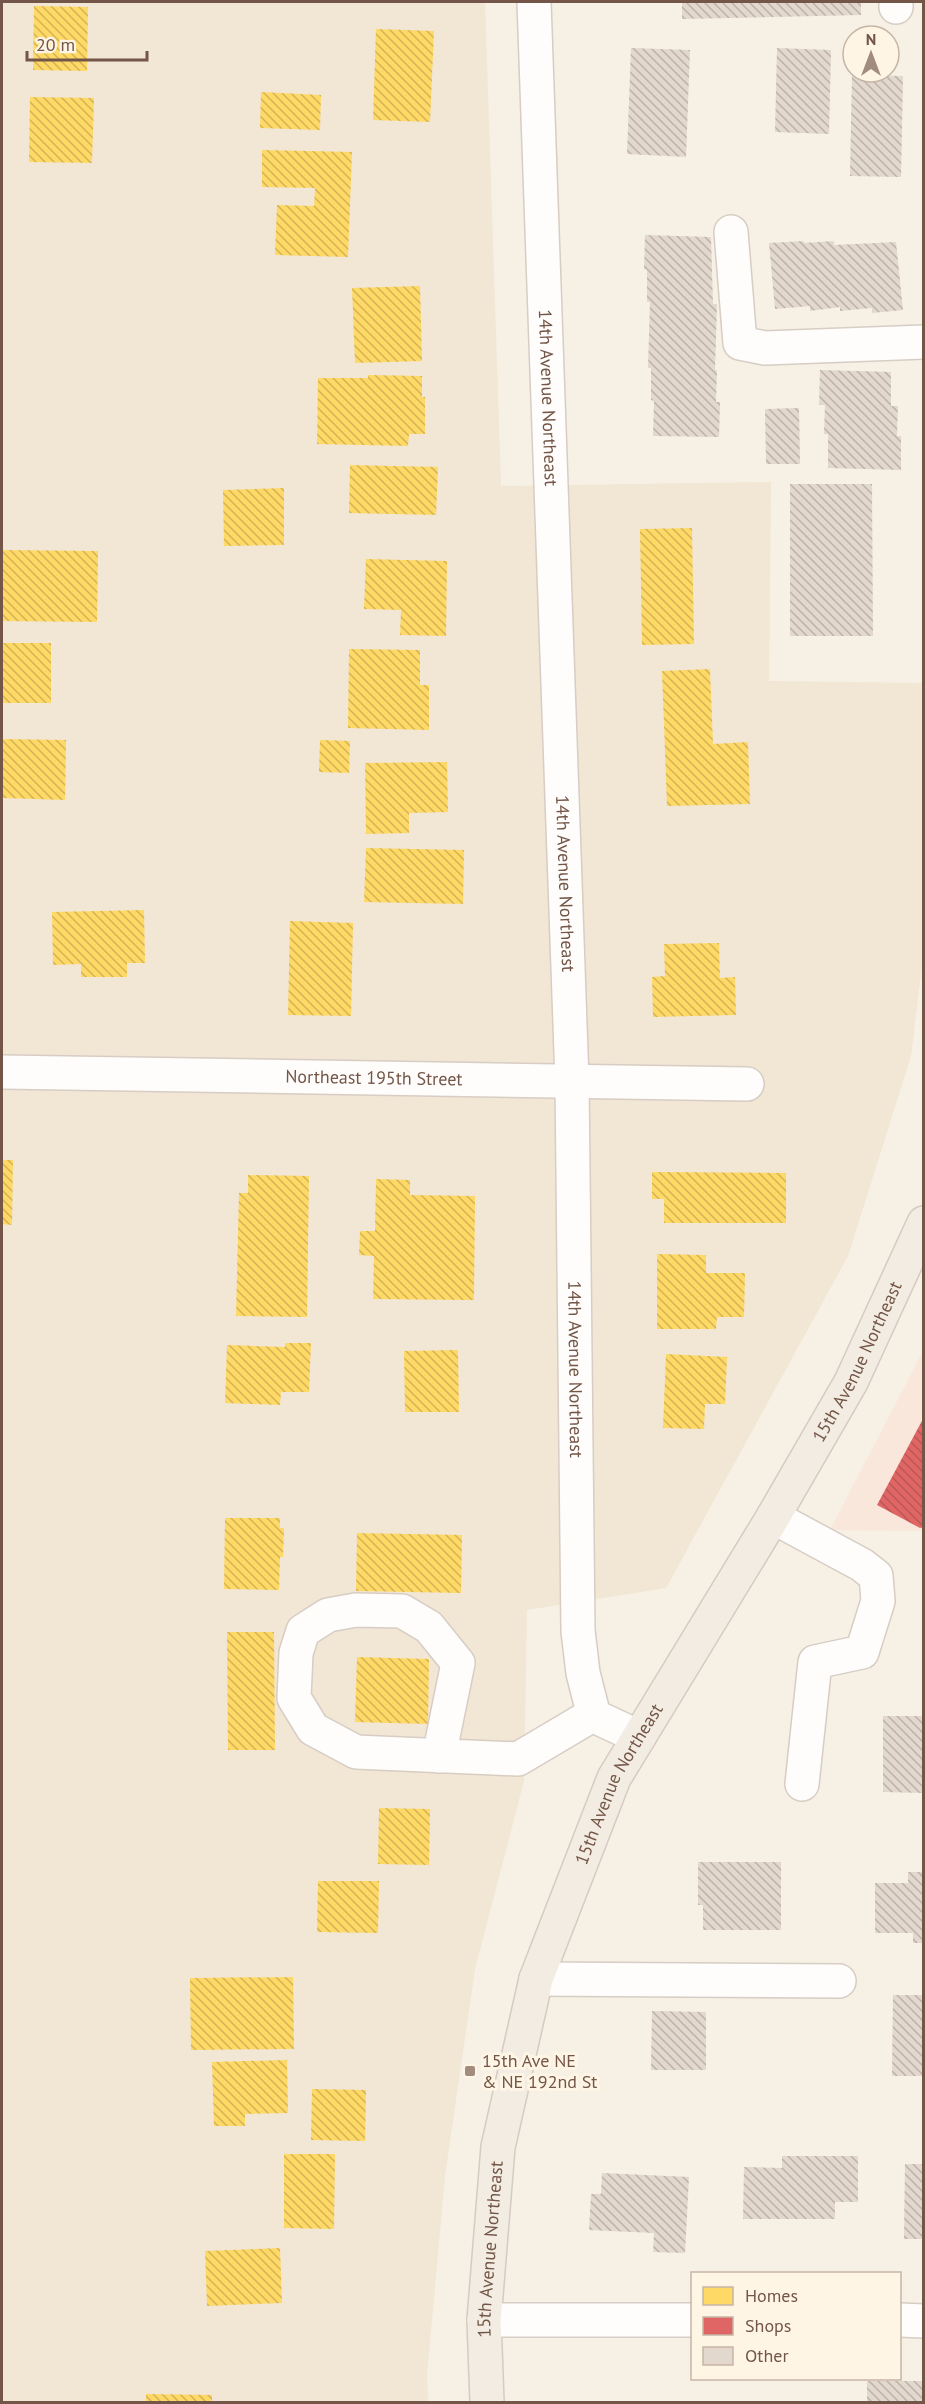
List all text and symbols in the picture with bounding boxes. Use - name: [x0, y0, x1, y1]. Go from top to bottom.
- scale bar: [27, 24, 147, 62]
- north arrow: [841, 24, 901, 84]
- text: N: [866, 29, 876, 49]
- text: 20 m: [36, 33, 75, 56]
- street label: 14th Avenue Northeast: [534, 309, 563, 487]
- street label: 14th Avenue Northeast: [551, 795, 580, 972]
- street label: Northeast 195th Street: [285, 1065, 463, 1090]
- street label: 15th Avenue Northeast: [807, 1277, 907, 1446]
- street label: 14th Avenue Northeast: [563, 1281, 588, 1458]
- street label: 15th Avenue Northeast: [570, 1699, 668, 1868]
- place label: 15th Ave NE & NE 192nd St: [482, 2049, 597, 2093]
- marker: 15th Ave NE & NE 192nd St: [463, 2064, 477, 2078]
- street label: 15th Avenue Northeast: [472, 2160, 508, 2338]
- legend: [691, 2272, 901, 2380]
- text: Homes: [745, 2284, 798, 2307]
- text: Shops: [745, 2314, 791, 2337]
- text: Other: [745, 2344, 789, 2367]

